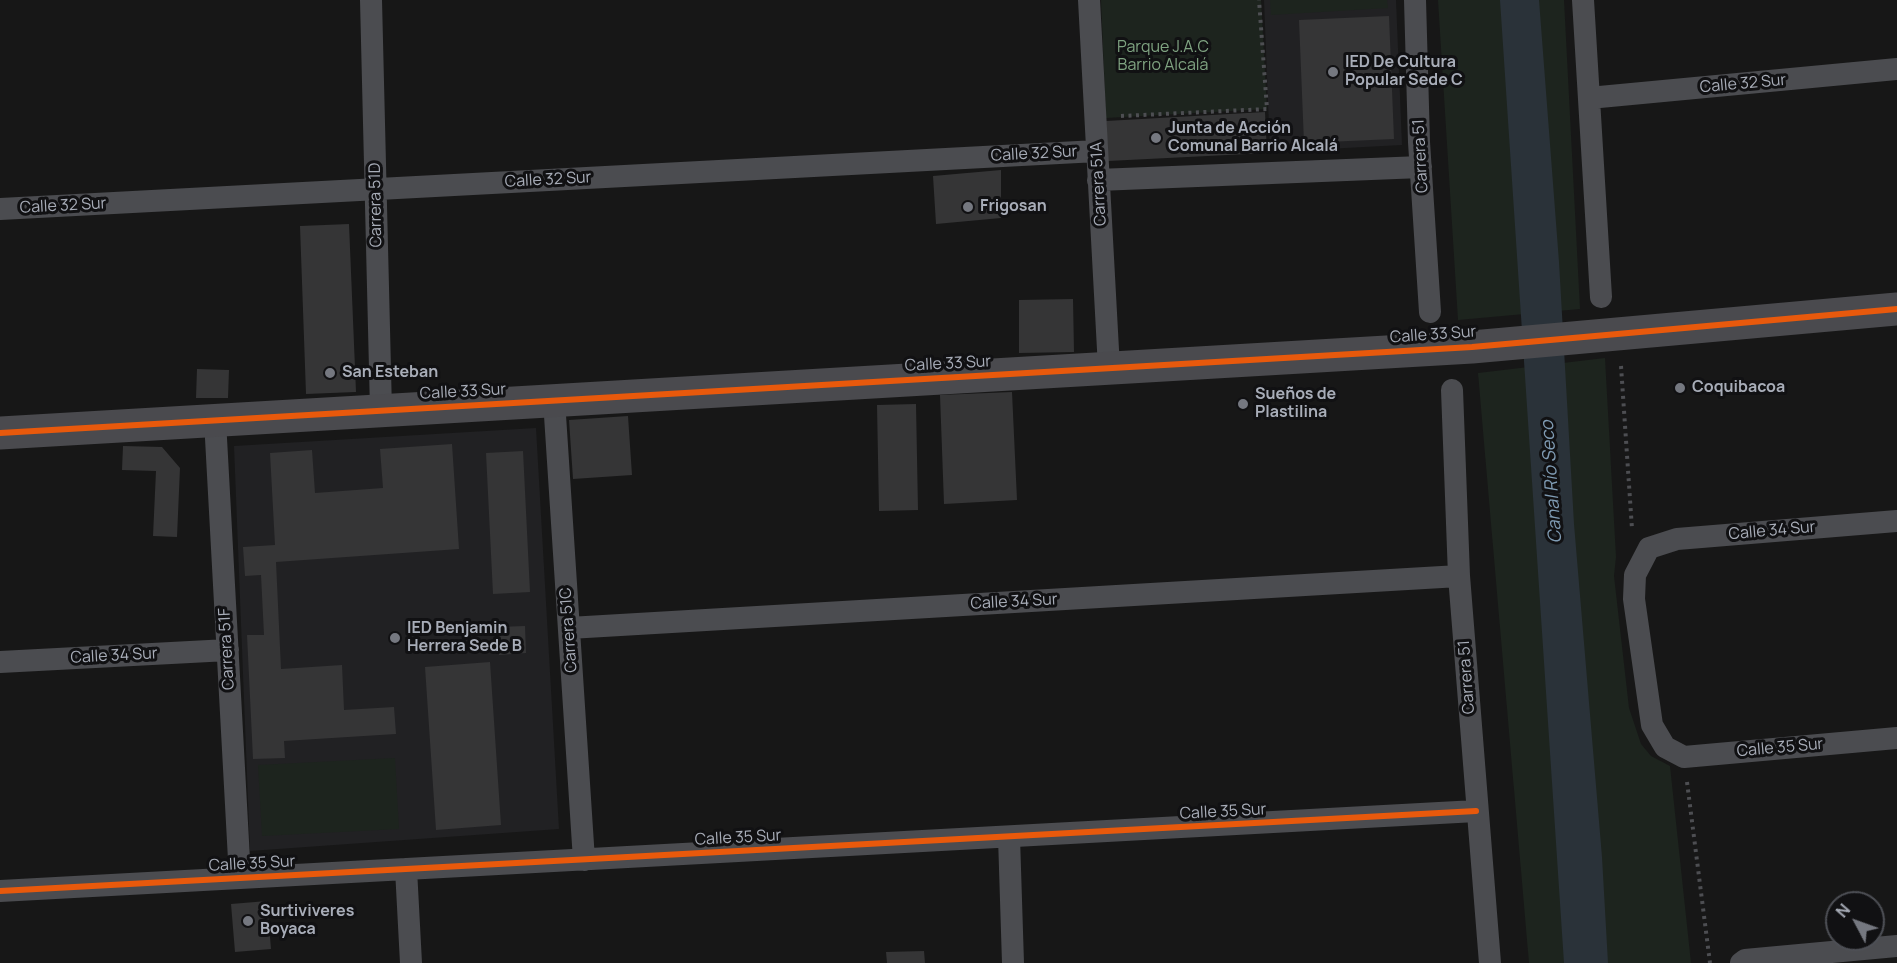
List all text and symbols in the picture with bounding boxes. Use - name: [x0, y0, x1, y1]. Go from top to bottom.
- park label: Parque J.A.C Barrio Alcalá: [1117, 38, 1209, 76]
- place label: IED De Cultura Popular Sede C: [1345, 53, 1463, 91]
- marker: IED De Cultura Popular Sede C: [1326, 65, 1340, 79]
- street label: Calle 32 Sur: [1699, 71, 1787, 97]
- place label: Junta de Acción Comunal Barrio Alcalá: [1168, 119, 1338, 157]
- street label: Carrera 51: [1409, 119, 1433, 193]
- marker: Junta de Acción Comunal Barrio Alcalá: [1149, 131, 1163, 145]
- street label: Carrera 51A: [1087, 141, 1111, 227]
- street label: Calle 32 Sur: [990, 142, 1078, 166]
- street label: Carrera 51D: [366, 162, 386, 248]
- street label: Calle 32 Sur: [504, 168, 592, 192]
- street label: Calle 32 Sur: [19, 194, 107, 218]
- place label: Frigosan: [980, 197, 1047, 217]
- marker: Frigosan: [961, 200, 975, 214]
- street label: Calle 33 Sur: [1389, 322, 1477, 348]
- street label: Calle 33 Sur: [904, 352, 992, 376]
- place label: San Esteban: [342, 363, 438, 383]
- marker: San Esteban: [323, 366, 337, 380]
- place label: Coquibacoa: [1692, 378, 1785, 398]
- street label: Calle 33 Sur: [419, 380, 507, 404]
- marker: Coquibacoa: [1673, 381, 1687, 395]
- place label: Sueños de Plastilina: [1255, 385, 1336, 423]
- marker: Sueños de Plastilina: [1236, 397, 1250, 411]
- water label: Canal Río Seco: [1537, 420, 1567, 544]
- street label: Calle 34 Sur: [1728, 518, 1816, 544]
- street label: Carrera 51C: [556, 587, 582, 673]
- street label: Calle 34 Sur: [970, 590, 1058, 614]
- street label: Carrera 51F: [215, 607, 239, 691]
- place label: IED Benjamin Herrera Sede B: [407, 619, 522, 657]
- marker: IED Benjamin Herrera Sede B: [388, 631, 402, 645]
- street label: Carrera 51: [1455, 639, 1479, 715]
- street label: Calle 34 Sur: [70, 644, 158, 668]
- street label: Calle 35 Sur: [1736, 735, 1824, 761]
- street label: Calle 35 Sur: [1179, 800, 1267, 824]
- street label: Calle 35 Sur: [694, 826, 782, 850]
- street label: Calle 35 Sur: [208, 852, 296, 876]
- north arrow: [1825, 891, 1885, 951]
- text: N: [1831, 899, 1855, 922]
- place label: Surtiviveres Boyaca: [260, 902, 354, 940]
- marker: Surtiviveres Boyaca: [241, 914, 255, 928]

